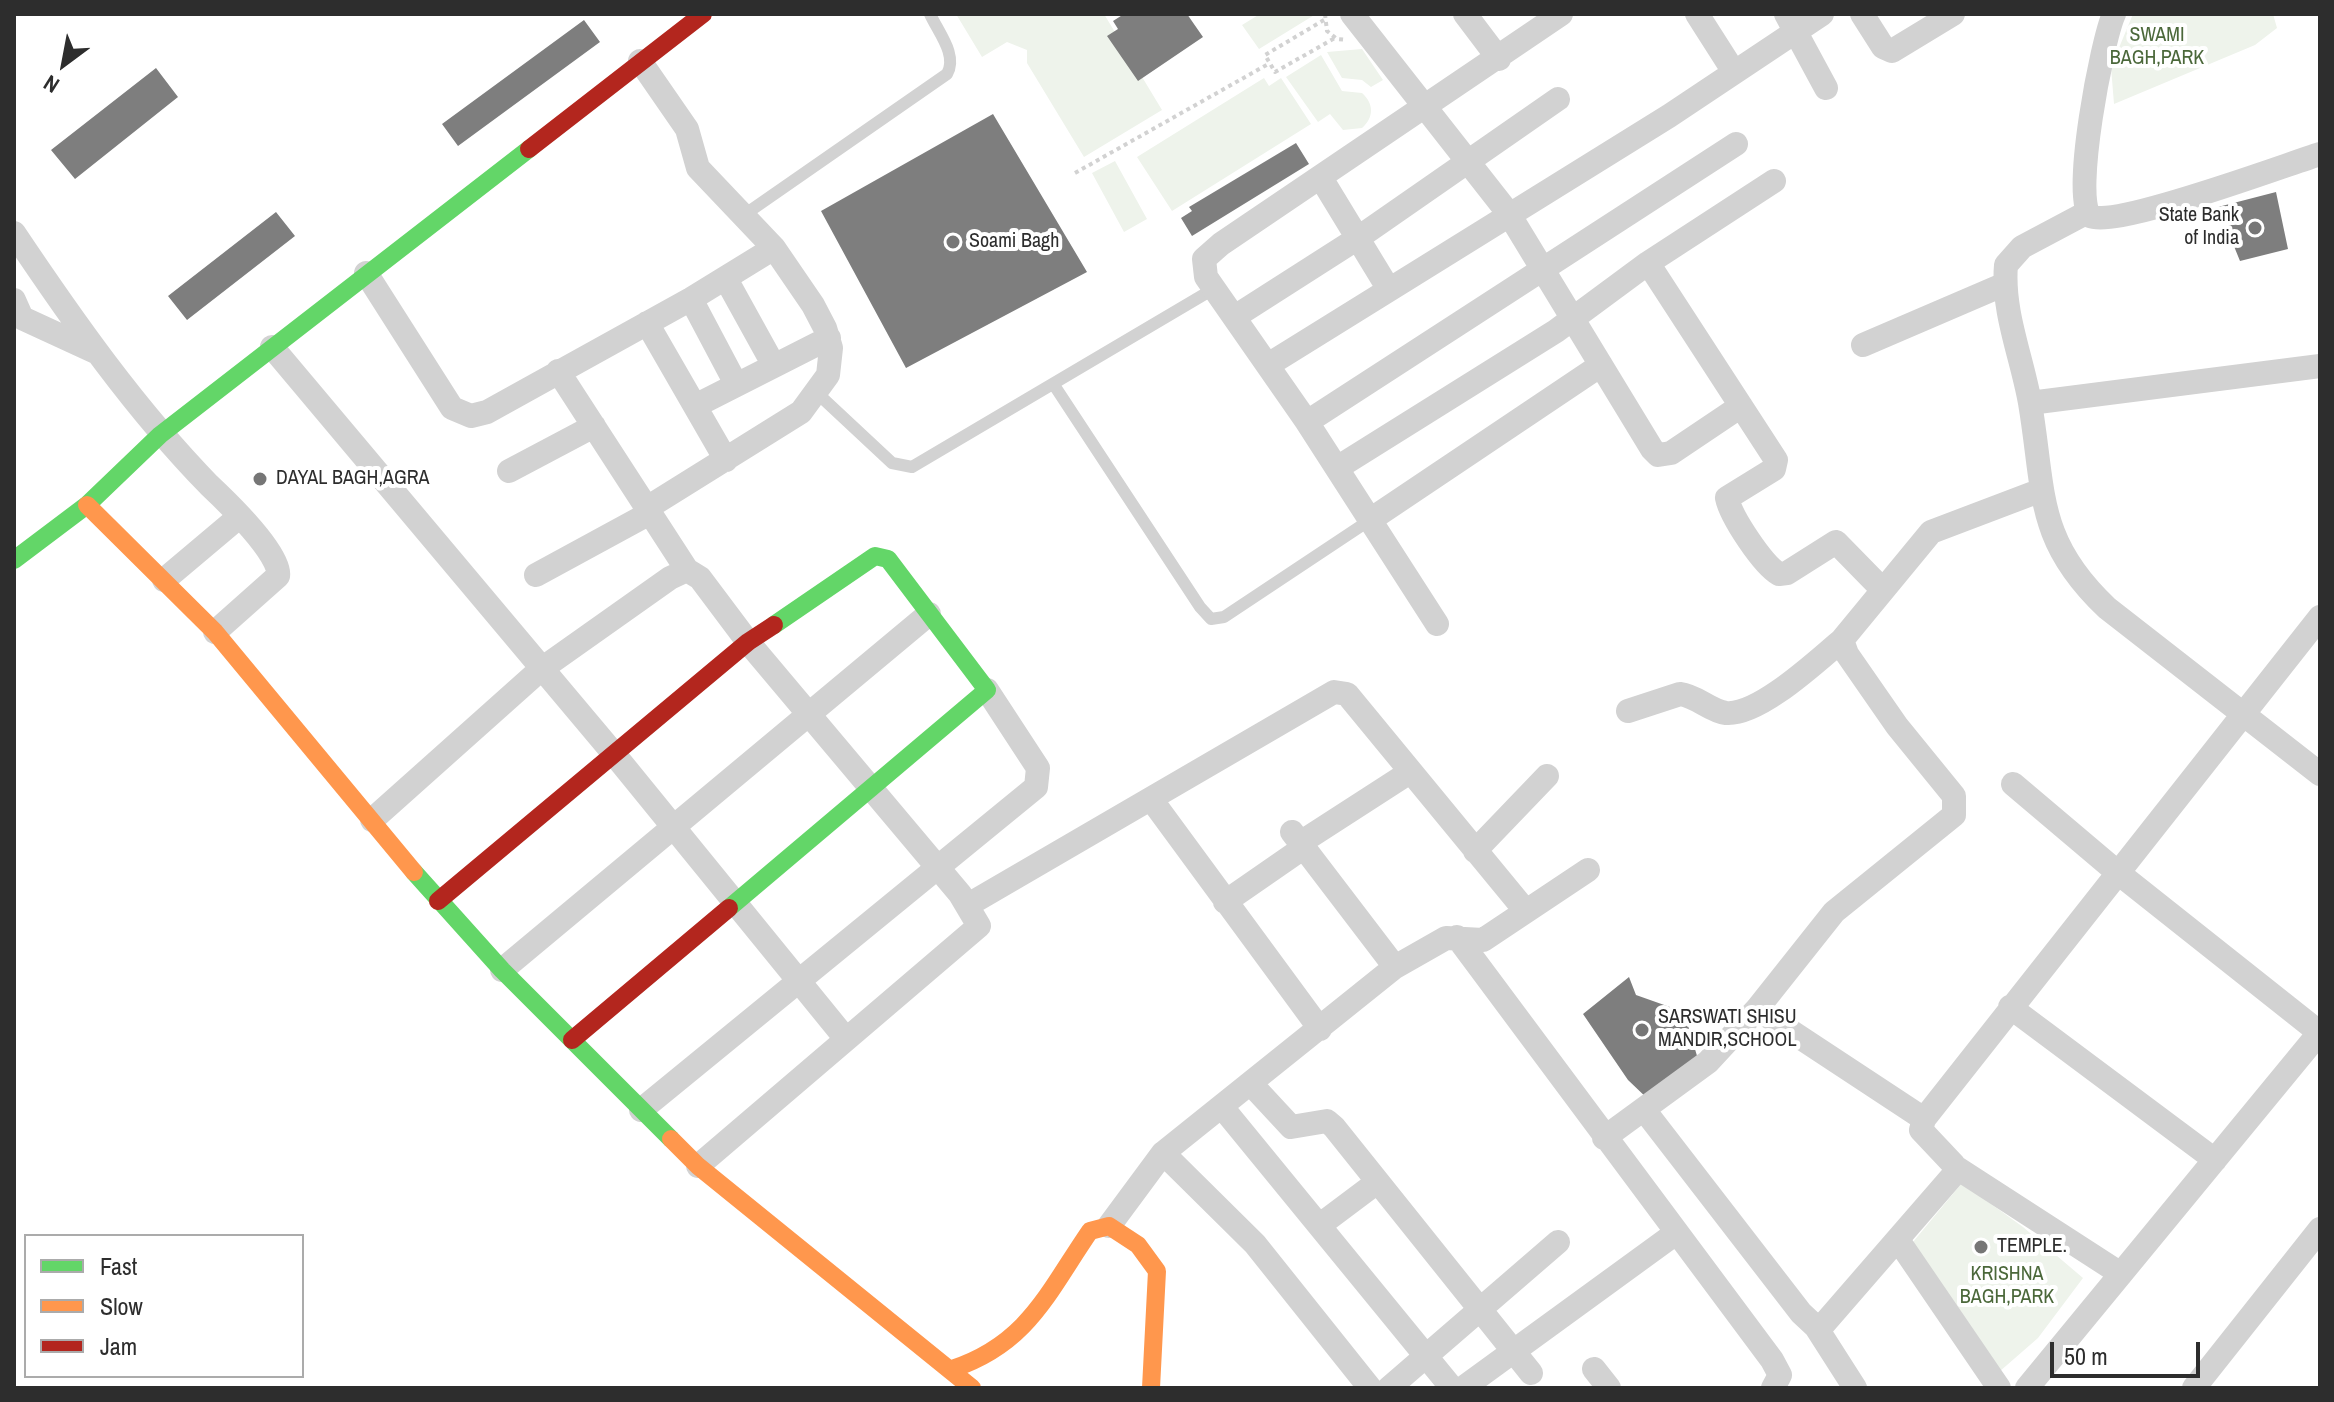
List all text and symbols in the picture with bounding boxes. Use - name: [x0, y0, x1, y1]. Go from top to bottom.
- north arrow: [24, 24, 104, 104]
- park label: SWAMI BAGH,PARK: [2110, 24, 2204, 71]
- text: N: [38, 68, 65, 101]
- place label: State Bank of India: [2159, 204, 2239, 251]
- marker: State Bank of India: [2246, 219, 2264, 237]
- place label: Soami Bagh: [969, 230, 1059, 254]
- marker: Soami Bagh: [944, 233, 962, 251]
- place label: DAYAL BAGH,AGRA: [276, 467, 429, 491]
- marker: DAYAL BAGH,AGRA: [251, 470, 269, 488]
- place label: SARSWATI SHISU MANDIR,SCHOOL: [1658, 1006, 1797, 1053]
- marker: SARSWATI SHISU MANDIR,SCHOOL: [1633, 1021, 1651, 1039]
- legend: [24, 1234, 304, 1378]
- place label: TEMPLE.: [1997, 1235, 2067, 1259]
- marker: TEMPLE.: [1972, 1238, 1990, 1256]
- text: Fast: [100, 1250, 137, 1282]
- park label: KRISHNA BAGH,PARK: [1960, 1263, 2054, 1310]
- text: Slow: [100, 1290, 143, 1322]
- scale bar: [2054, 1326, 2204, 1376]
- text: Jam: [100, 1330, 137, 1362]
- text: 50 m: [2064, 1340, 2108, 1372]

